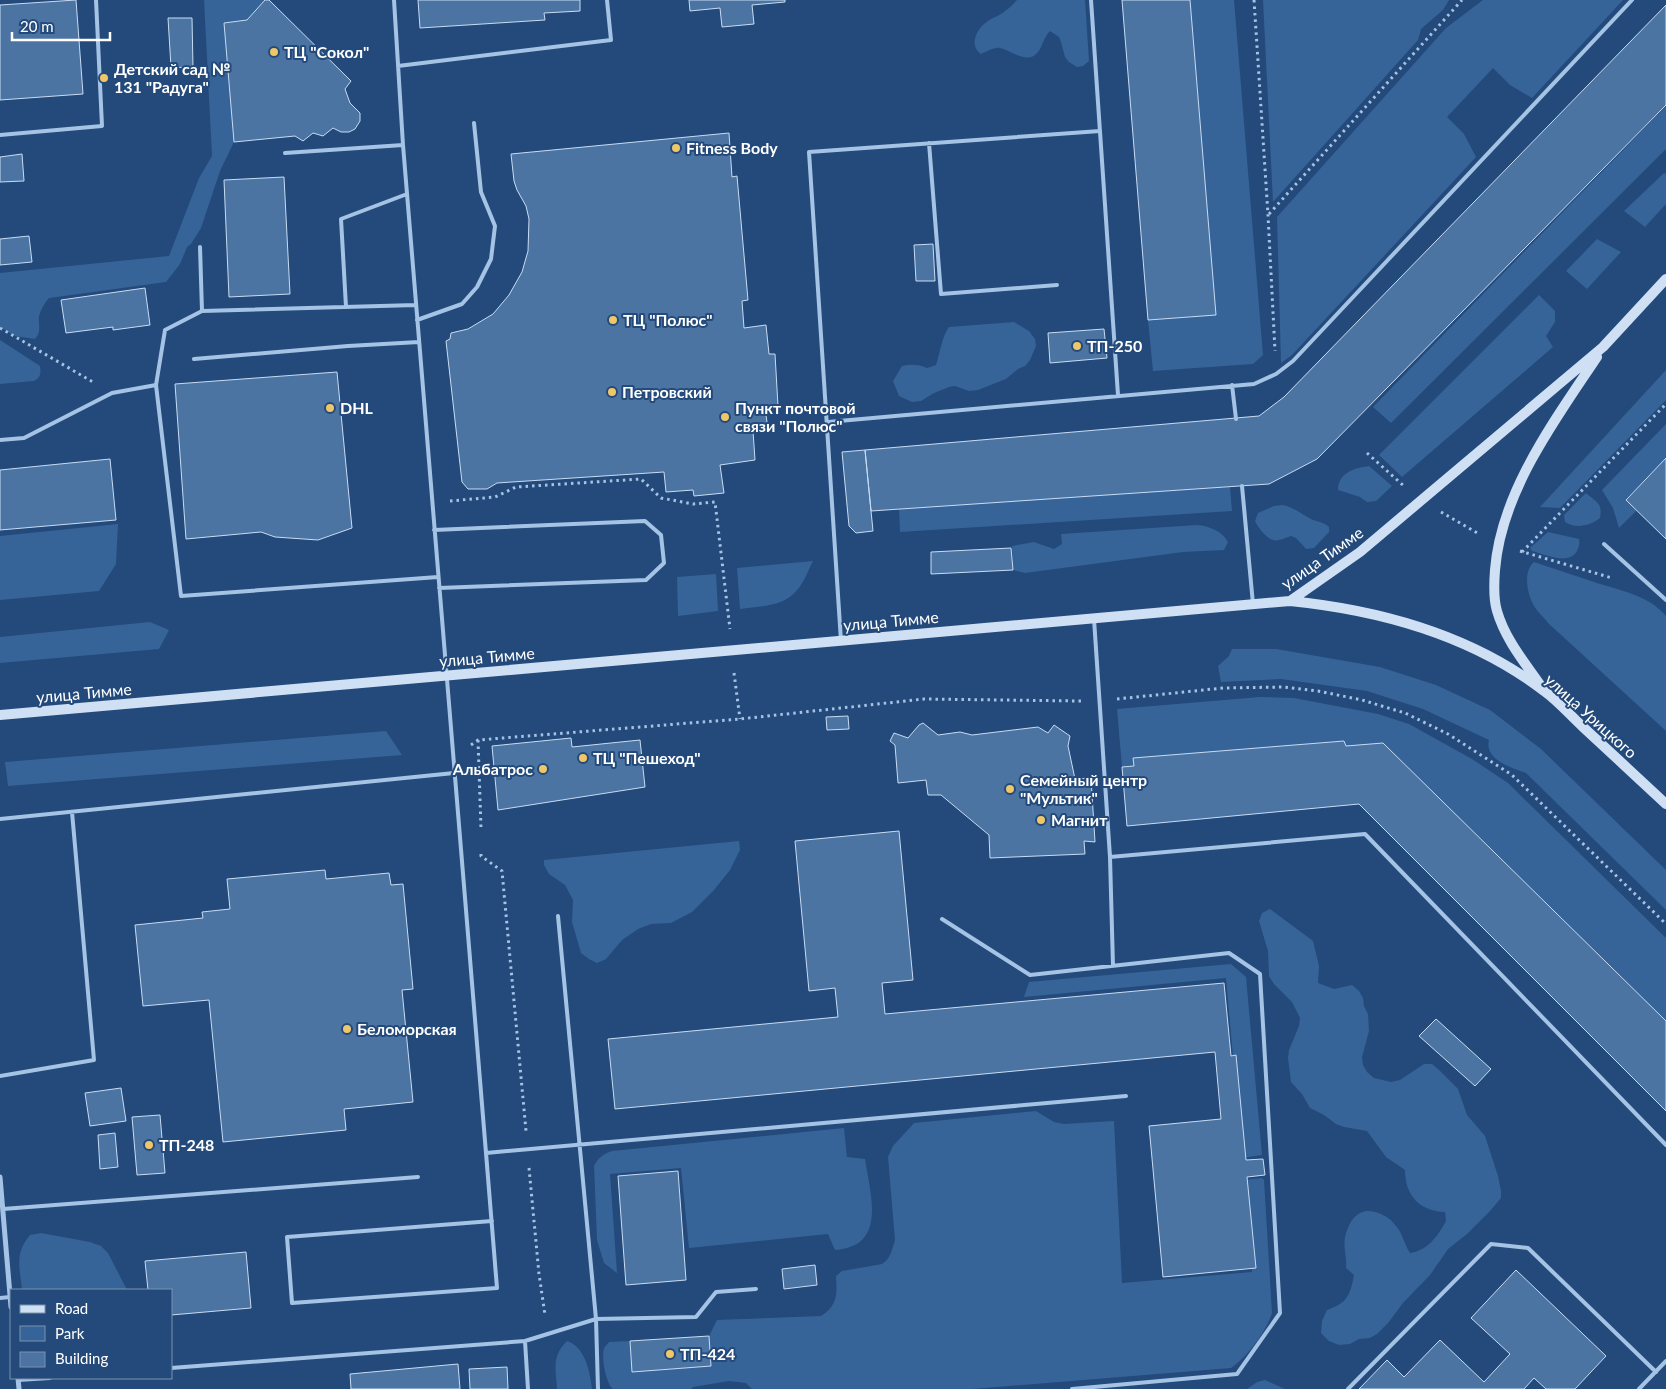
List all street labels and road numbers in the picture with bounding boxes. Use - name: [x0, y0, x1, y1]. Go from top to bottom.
- street label: улица Тимме: [1277, 522, 1366, 593]
- street label: улица Тимме: [842, 607, 939, 634]
- street label: улица Тимме: [438, 643, 535, 670]
- street label: улица Урицкого: [1542, 669, 1641, 762]
- street label: улица Тимме: [35, 679, 132, 706]

